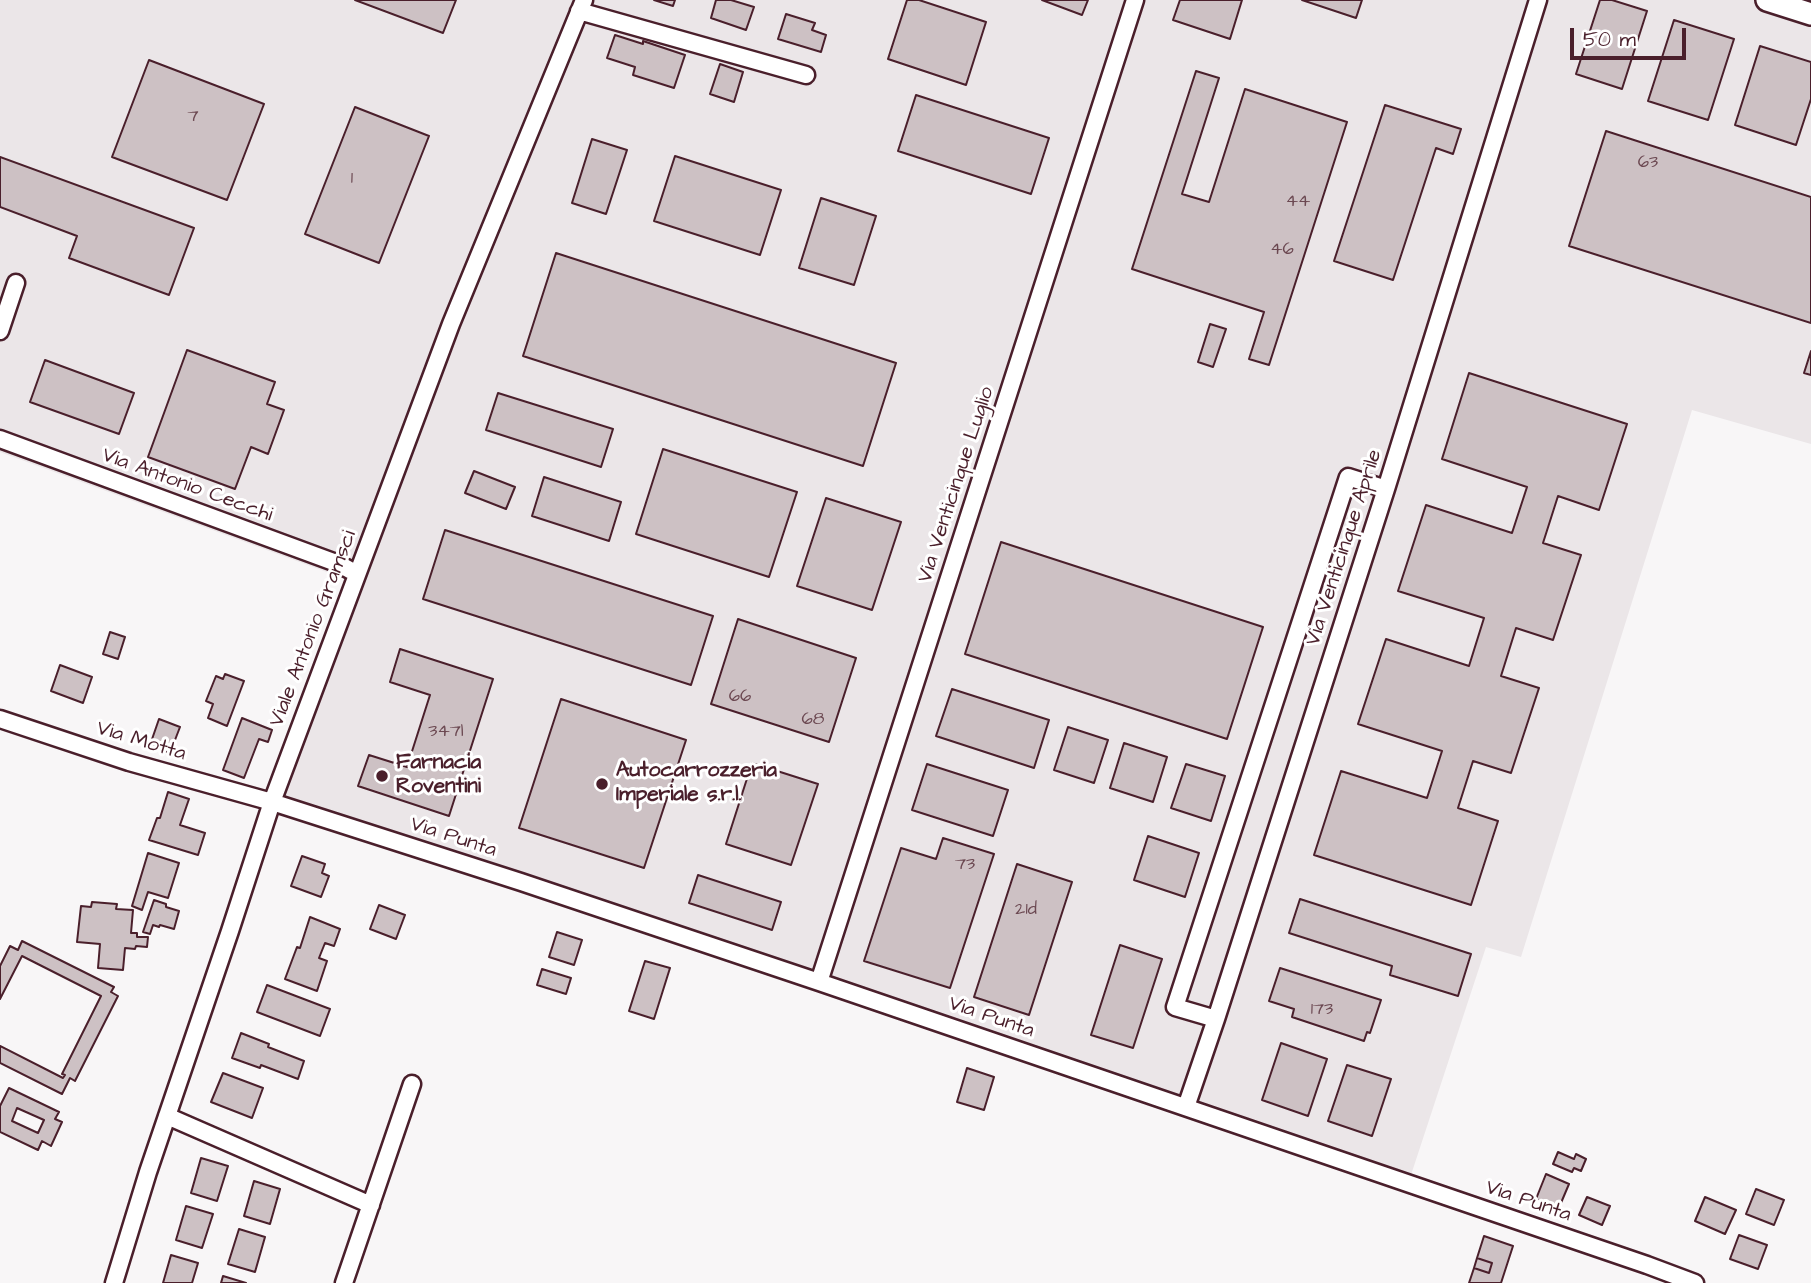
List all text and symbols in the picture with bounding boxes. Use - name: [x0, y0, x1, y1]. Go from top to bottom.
- scale bar: [1573, 14, 1688, 58]
- text: 50 m: [1583, 25, 1636, 54]
- house number: 7: [187, 106, 199, 128]
- house number: 63: [1638, 152, 1658, 174]
- house number: 1: [351, 168, 353, 190]
- house number: 44: [1286, 191, 1310, 213]
- house number: 46: [1270, 239, 1294, 261]
- street label: Via Venticinque Luglio: [913, 384, 1001, 586]
- street label: Via Antonio Cecchi: [98, 443, 276, 529]
- street label: Via Venticinque Aprile: [1301, 447, 1389, 649]
- street label: Viale Antonio Gramsci: [265, 527, 363, 731]
- house number: 66: [729, 686, 751, 708]
- house number: 68: [802, 709, 824, 731]
- street label: Via Motta: [93, 716, 189, 768]
- house number: 347l: [428, 721, 464, 743]
- place label: Farnacia Roventini: [396, 751, 481, 801]
- place label: Autocarrozzeria Imperiale s.r.l.: [616, 759, 777, 809]
- marker: Farnacia Roventini: [374, 768, 390, 784]
- marker: Autocarrozzeria Imperiale s.r.l.: [594, 776, 610, 792]
- street label: Via Punta: [407, 812, 499, 864]
- house number: 73: [955, 854, 975, 876]
- house number: 21d: [1015, 899, 1037, 921]
- street label: Via Punta: [945, 992, 1037, 1044]
- house number: 173: [1311, 999, 1333, 1021]
- street label: Via Punta: [1482, 1176, 1574, 1228]

